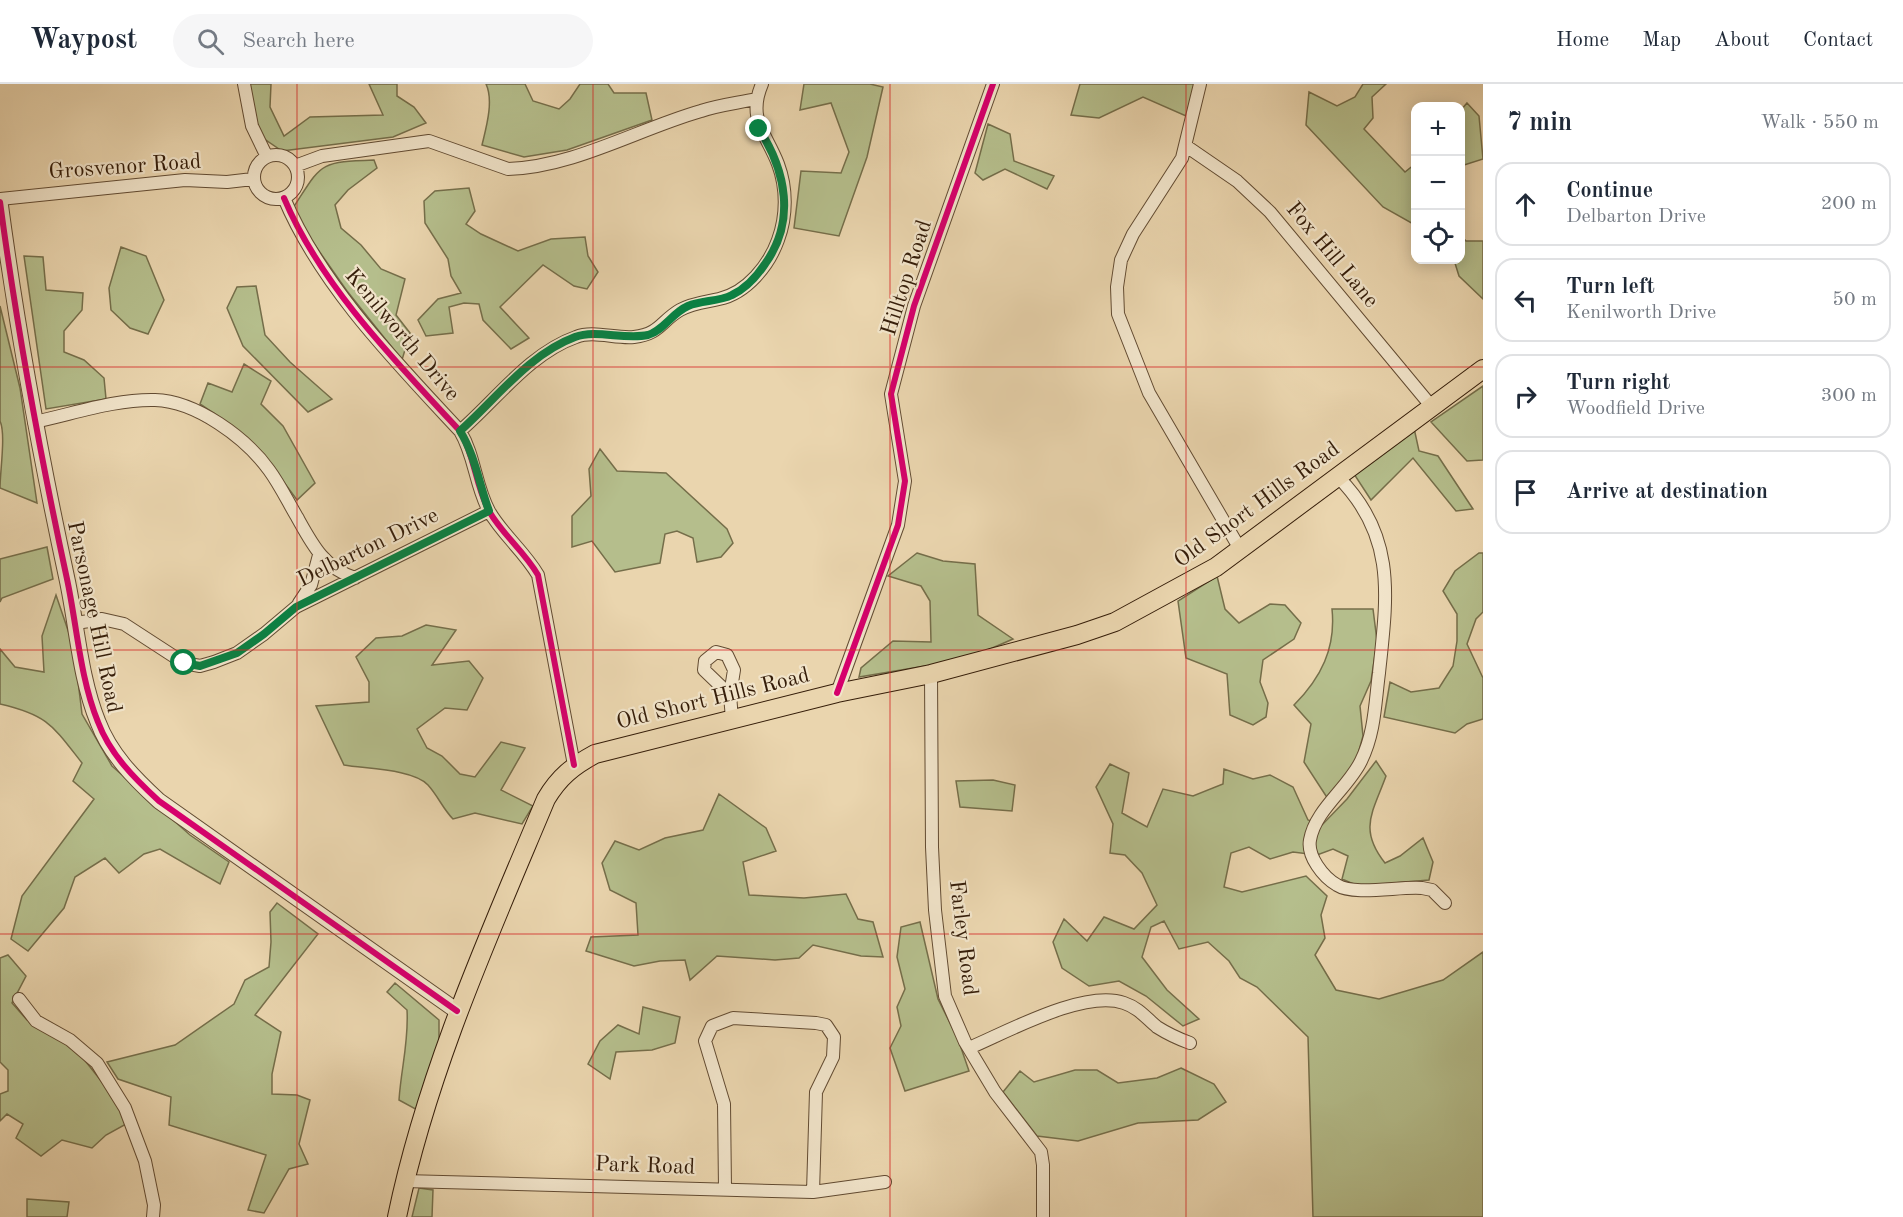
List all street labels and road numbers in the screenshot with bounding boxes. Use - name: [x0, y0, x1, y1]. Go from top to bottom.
- street label: Grosvenor Road: [48, 151, 202, 183]
- street label: Fox Hill Lane: [1282, 198, 1382, 312]
- street label: Hilltop Road: [878, 217, 936, 339]
- street label: Kenilworth Drive: [340, 265, 464, 405]
- street label: Old Short Hills Road: [1170, 438, 1344, 572]
- street label: Delbarton Drive: [294, 504, 442, 592]
- street label: Parsonage Hill Road: [63, 519, 125, 715]
- street label: Old Short Hills Road: [614, 664, 812, 734]
- street label: Farley Road: [945, 879, 981, 997]
- street label: Park Road: [594, 1153, 696, 1179]

